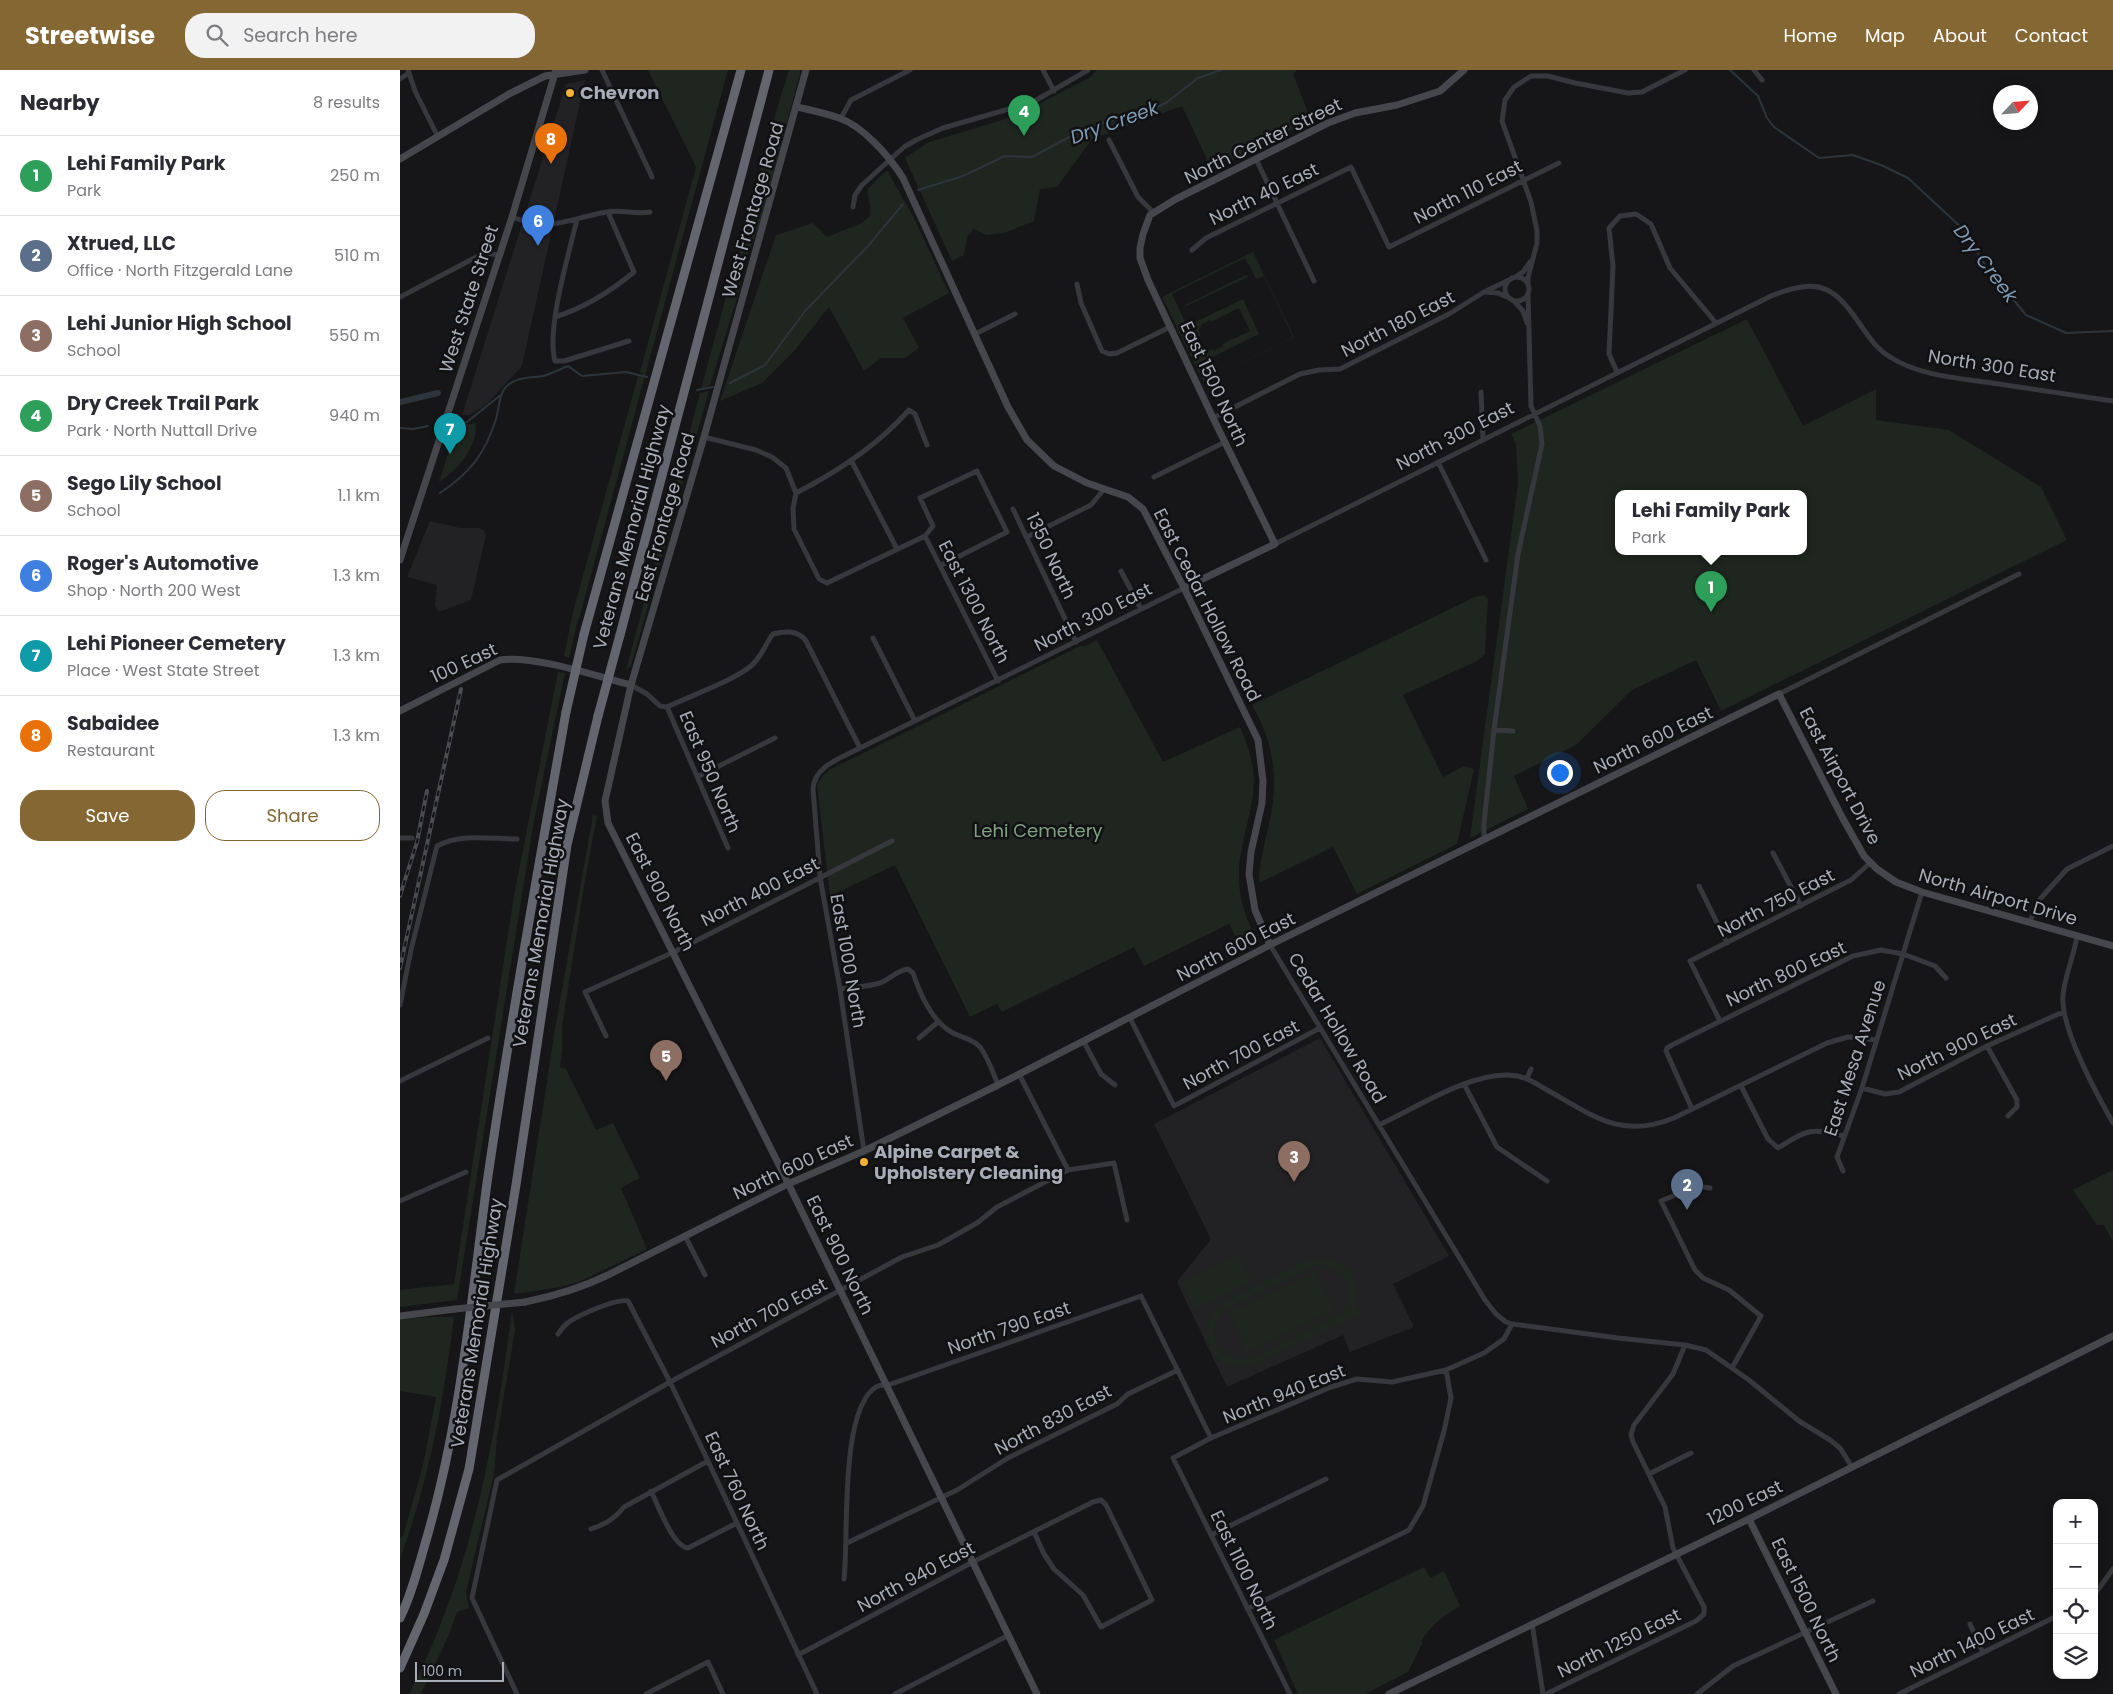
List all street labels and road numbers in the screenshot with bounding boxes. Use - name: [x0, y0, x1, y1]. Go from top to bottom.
- street label: North Center Street: [1180, 92, 1346, 190]
- street label: West Frontage Road: [715, 119, 790, 301]
- street label: North 110 East: [1409, 153, 1526, 230]
- street label: North 40 East: [1205, 156, 1323, 231]
- street label: West State Street: [433, 222, 504, 376]
- street label: North 180 East: [1337, 284, 1459, 363]
- street label: East 1500 North: [1174, 317, 1254, 451]
- street label: North 300 East: [1926, 343, 2058, 388]
- street label: North 300 East: [1392, 395, 1518, 476]
- street label: Veterans Memorial Highway: [587, 402, 676, 652]
- street label: East Frontage Road: [628, 429, 701, 604]
- street label: East Cedar Hollow Road: [1148, 504, 1267, 706]
- street label: 1350 North: [1021, 508, 1082, 603]
- street label: East 1300 North: [933, 536, 1016, 668]
- street label: North 300 East: [1030, 576, 1156, 657]
- street label: 100 East: [427, 636, 501, 689]
- street label: North 600 East: [1589, 700, 1717, 779]
- street label: East Airport Drive: [1794, 703, 1887, 849]
- street label: East 950 North: [674, 707, 747, 836]
- street label: Veterans Memorial Highway: [506, 796, 575, 1049]
- street label: East 900 North: [620, 828, 701, 955]
- street label: North 400 East: [696, 851, 823, 932]
- street label: North 750 East: [1713, 862, 1839, 943]
- street label: North Airport Drive: [1916, 862, 2080, 931]
- street label: East 1000 North: [824, 892, 873, 1030]
- street label: North 600 East: [1172, 906, 1299, 987]
- street label: North 800 East: [1722, 935, 1850, 1012]
- street label: Cedar Hollow Road: [1283, 948, 1392, 1108]
- street label: East Mesa Avenue: [1817, 977, 1892, 1139]
- street label: North 900 East: [1893, 1007, 2021, 1086]
- street label: North 700 East: [1178, 1013, 1303, 1096]
- street label: North 600 East: [729, 1128, 857, 1205]
- street label: East 900 North: [801, 1191, 880, 1319]
- street label: Veterans Memorial Highway: [444, 1196, 509, 1450]
- street label: North 700 East: [706, 1271, 831, 1354]
- street label: North 790 East: [944, 1295, 1074, 1360]
- street label: North 940 East: [1219, 1358, 1349, 1429]
- street label: North 830 East: [990, 1378, 1116, 1461]
- street label: East 760 North: [699, 1427, 776, 1554]
- street label: 1200 East: [1703, 1474, 1787, 1532]
- street label: East 1100 North: [1205, 1506, 1284, 1634]
- street label: East 1500 North: [1765, 1533, 1847, 1666]
- street label: North 940 East: [853, 1535, 979, 1618]
- street label: North 1250 East: [1553, 1602, 1685, 1683]
- street label: North 1400 East: [1905, 1602, 2038, 1684]

